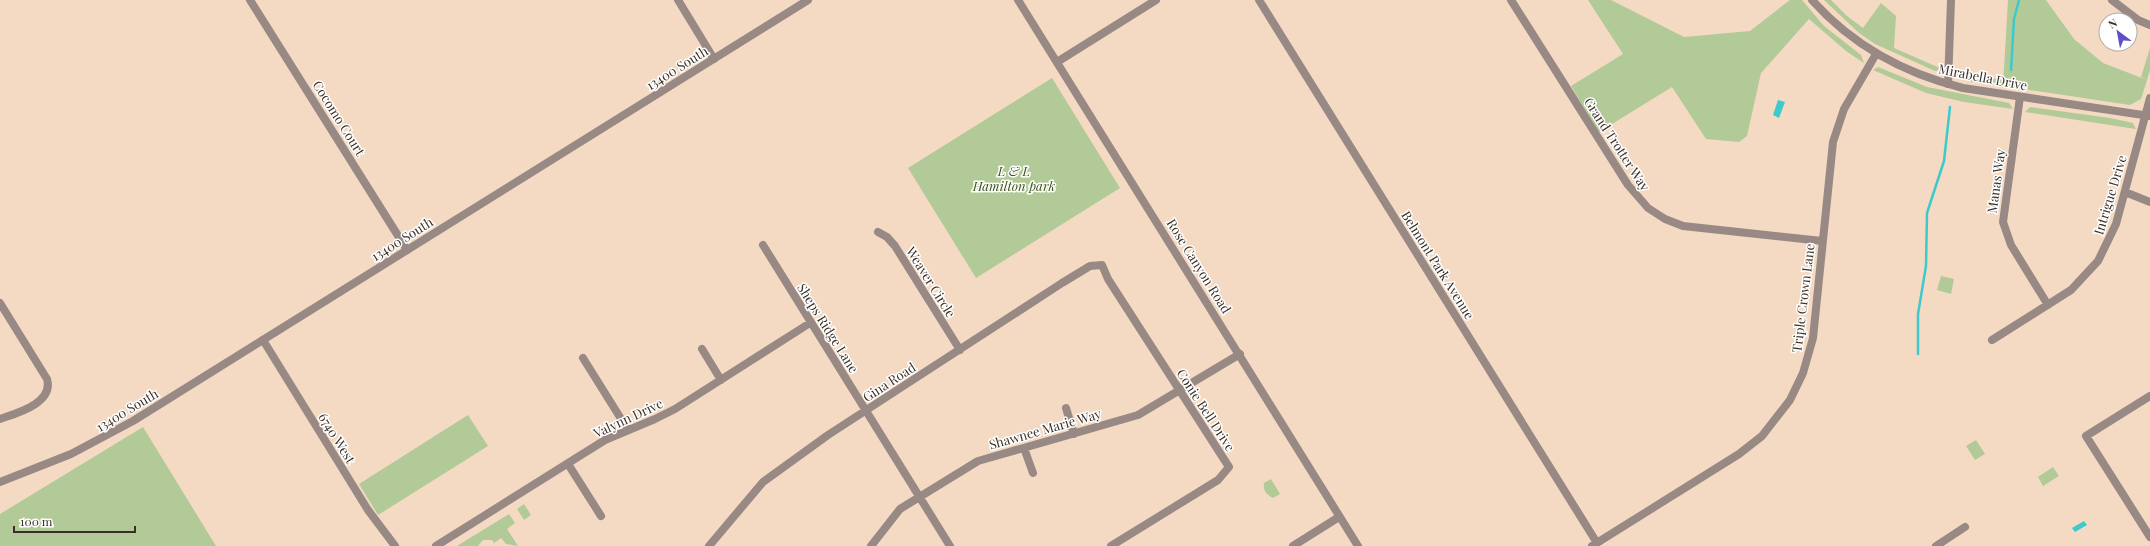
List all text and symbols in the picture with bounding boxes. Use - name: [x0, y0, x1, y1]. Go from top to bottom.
- north arrow: [2098, 12, 2138, 52]
- text: N: [2105, 15, 2120, 32]
- street label: 13400 South: [643, 42, 711, 93]
- street label: Mirabella Drive: [1937, 60, 2029, 94]
- street label: Cocomo Court: [310, 77, 369, 159]
- street label: Grand Trotter Way: [1581, 94, 1654, 194]
- street label: Manas Way: [1983, 147, 2008, 214]
- street label: Intrigue Drive: [2089, 153, 2130, 237]
- park label: L & L Hamilton park: [972, 162, 1055, 194]
- street label: Belmont Park Avenue: [1398, 207, 1479, 322]
- street label: 13400 South: [368, 213, 436, 264]
- street label: Rose Canyon Road: [1164, 215, 1236, 317]
- street label: Weaver Circle: [902, 242, 960, 321]
- street label: Triple Crown Lane: [1787, 242, 1818, 353]
- street label: Sheps Ridge Lane: [794, 280, 863, 376]
- street label: Gina Road: [859, 358, 919, 405]
- street label: Conie Bell Drive: [1174, 365, 1240, 454]
- street label: 13400 South: [93, 384, 161, 435]
- street label: Valynn Drive: [589, 394, 666, 441]
- street label: Shawnee Marie Way: [987, 404, 1103, 453]
- street label: 6740 West: [315, 409, 360, 467]
- scale bar: [14, 508, 135, 534]
- text: 100 m: [20, 513, 53, 529]

